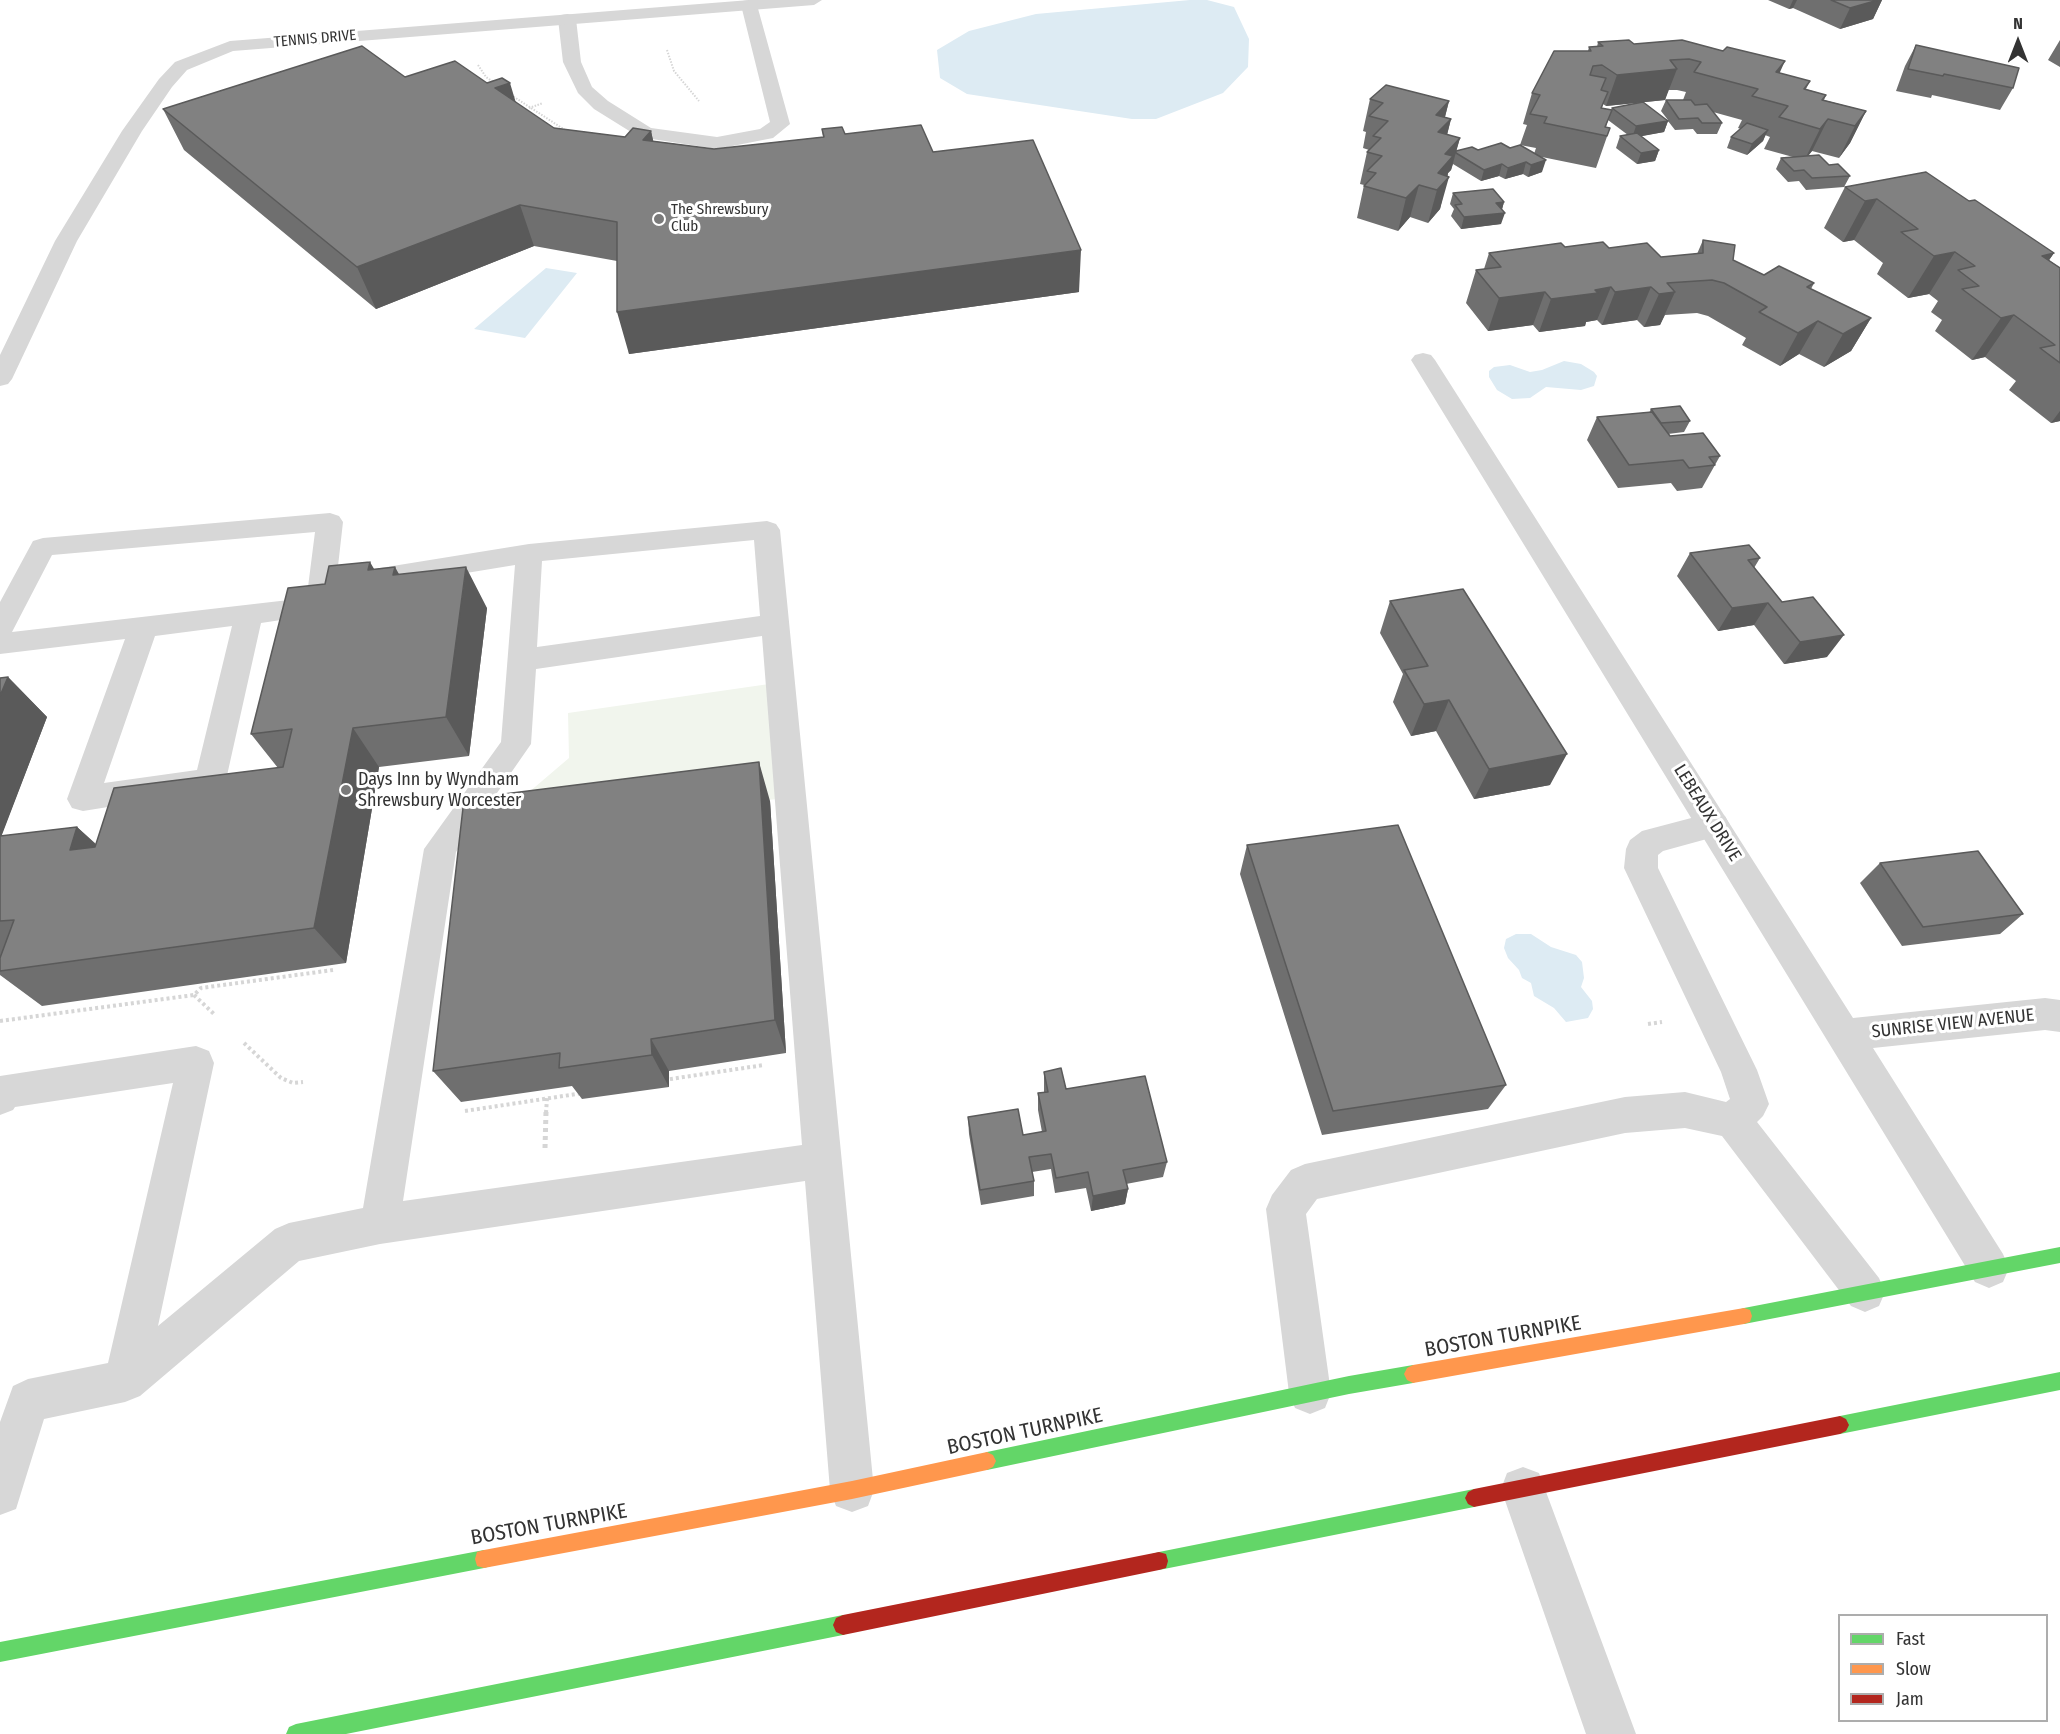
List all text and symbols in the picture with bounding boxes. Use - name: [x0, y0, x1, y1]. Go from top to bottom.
- north arrow: [1988, 12, 2048, 72]
- text: N: [2013, 14, 2023, 33]
- street label: TENNIS DRIVE: [273, 26, 357, 52]
- place label: The Shrewsbury Club: [671, 201, 768, 236]
- marker: The Shrewsbury Club: [652, 212, 666, 226]
- street label: LEBEAUX DRIVE: [1669, 761, 1745, 865]
- place label: Days Inn by Wyndham Shrewsbury Worcester: [358, 769, 521, 812]
- marker: Days Inn by Wyndham Shrewsbury Worcester: [339, 783, 353, 797]
- street label: SUNRISE VIEW AVENUE: [1871, 1005, 2035, 1043]
- street label: BOSTON TURNPIKE: [1423, 1311, 1583, 1363]
- street label: BOSTON TURNPIKE: [945, 1403, 1105, 1461]
- street label: BOSTON TURNPIKE: [469, 1499, 629, 1551]
- legend: [1838, 1614, 2048, 1722]
- text: Fast: [1896, 1628, 1925, 1650]
- text: Slow: [1896, 1658, 1931, 1680]
- text: Jam: [1896, 1688, 1924, 1710]

